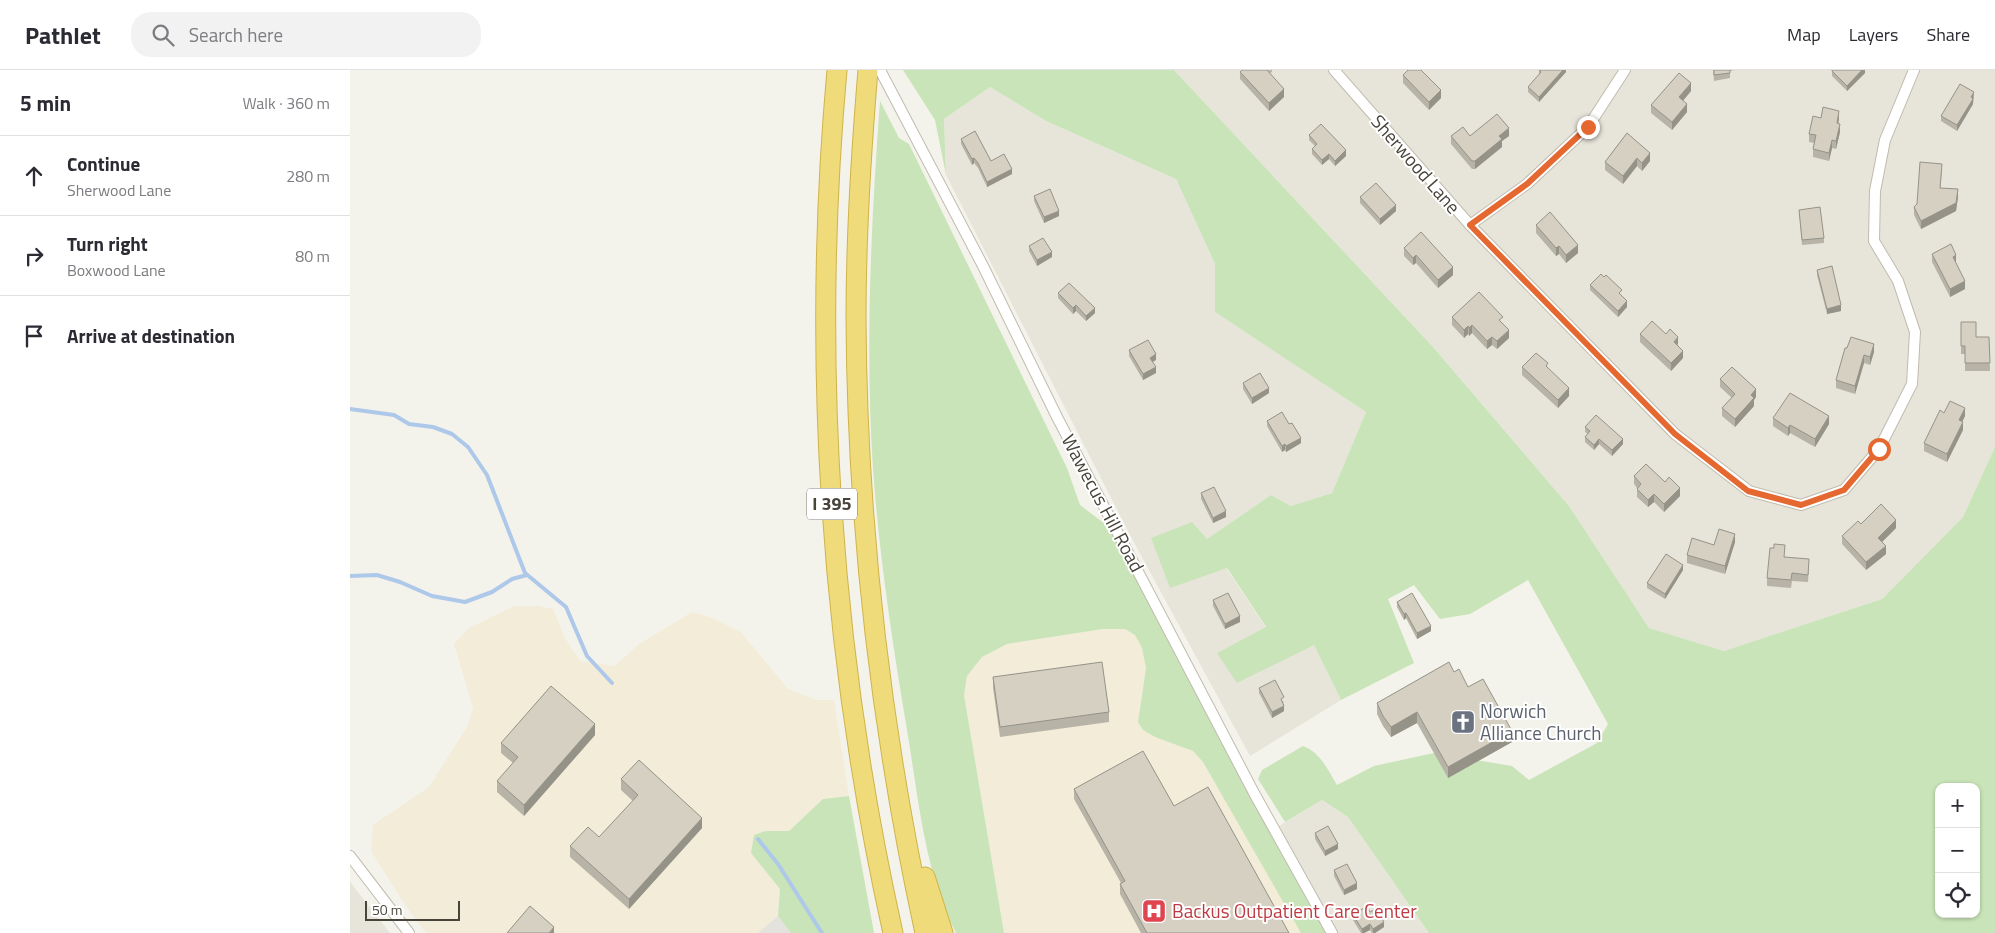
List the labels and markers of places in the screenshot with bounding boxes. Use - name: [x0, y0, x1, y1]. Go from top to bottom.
- place label: Norwich Alliance Church: [1480, 696, 1601, 747]
- church icon: Norwich Alliance Church: [1450, 709, 1476, 735]
- place label: Backus Outpatient Care Center: [1172, 896, 1417, 925]
- hospital icon: Backus Outpatient Care Center: [1141, 898, 1167, 924]

